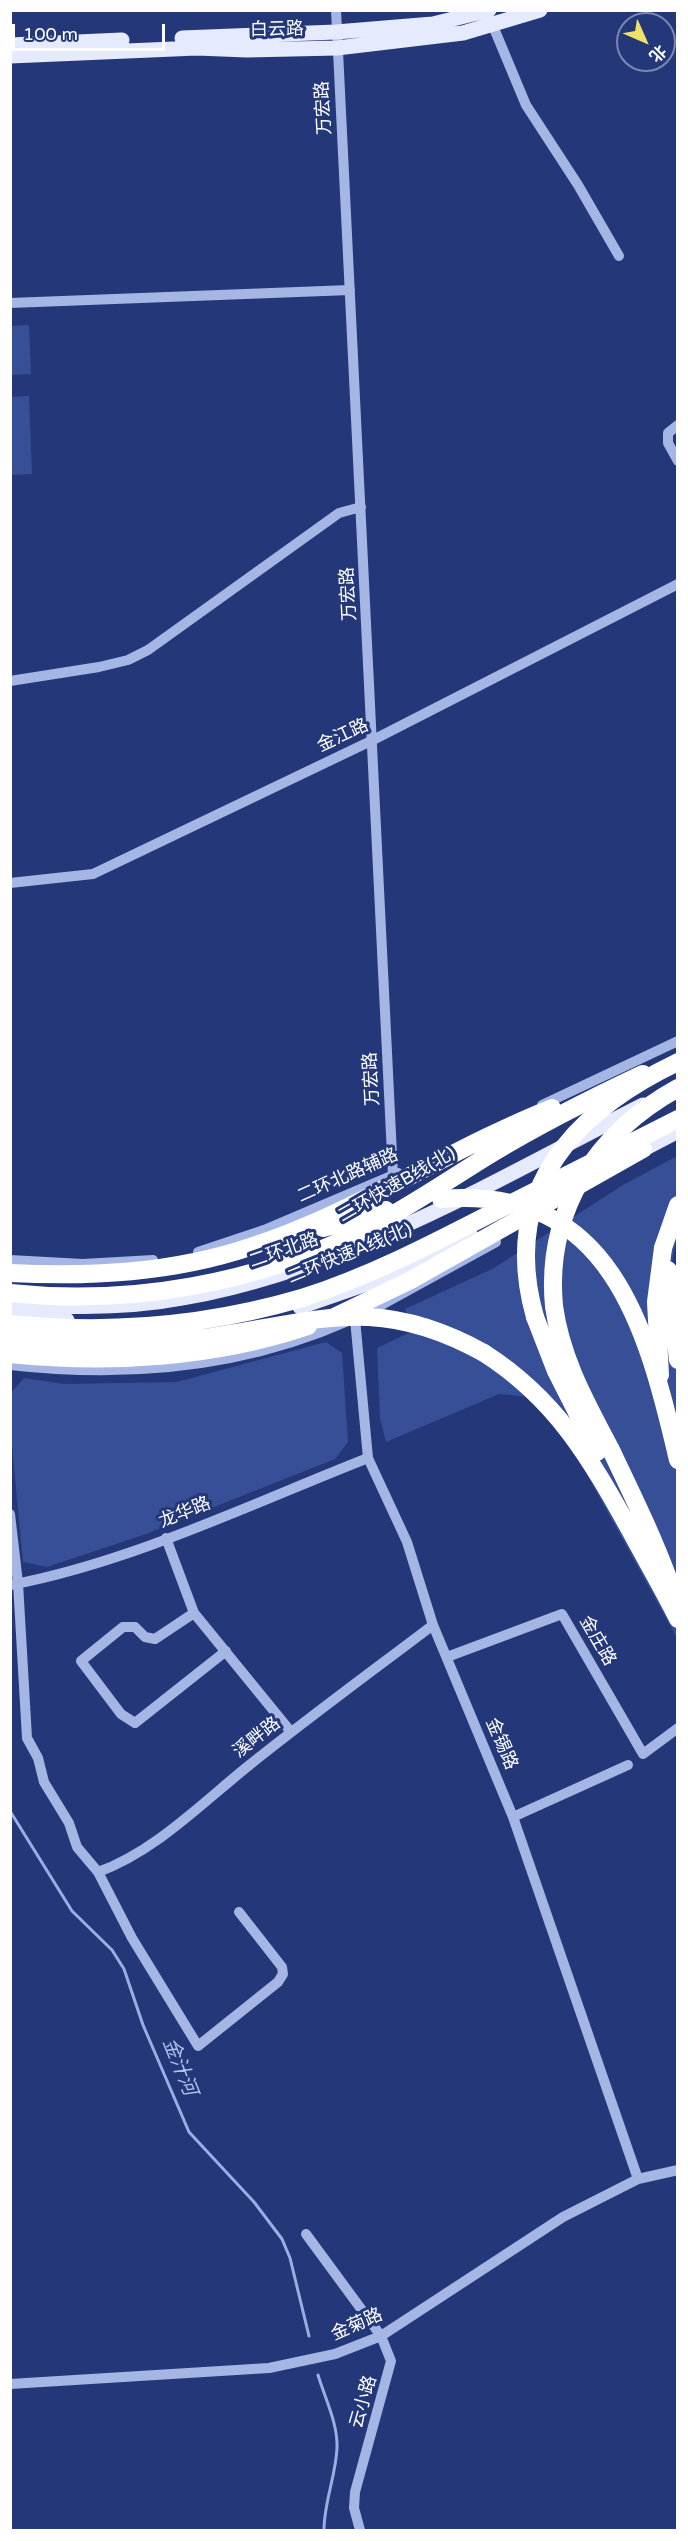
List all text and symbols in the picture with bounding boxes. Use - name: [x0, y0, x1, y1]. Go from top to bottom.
- scale bar: [15, 12, 168, 50]
- north arrow: [616, 12, 676, 72]
- street label: 白云路: [250, 19, 304, 41]
- text: 100 m: [23, 23, 78, 45]
- text: 北: [645, 41, 670, 66]
- street label: 万宏路: [312, 80, 336, 136]
- street label: 万宏路: [337, 566, 361, 622]
- street label: 金江路: [314, 715, 372, 757]
- street label: 万宏路: [360, 1051, 384, 1107]
- street label: 二环快速B线(北): [335, 1143, 459, 1227]
- street label: 二环北路辅路: [294, 1144, 402, 1208]
- street label: 二环快速A线(北): [284, 1219, 416, 1289]
- street label: 二环北路: [246, 1229, 322, 1273]
- street label: 龙华路: [156, 1493, 214, 1533]
- street label: 金庄路: [574, 1612, 620, 1670]
- street label: 溪畔路: [229, 1713, 285, 1763]
- street label: 金锡路: [481, 1715, 521, 1773]
- water label: 金汁河: [157, 2035, 201, 2099]
- street label: 金菊路: [328, 2304, 386, 2346]
- street label: 云小路: [346, 2373, 382, 2431]

